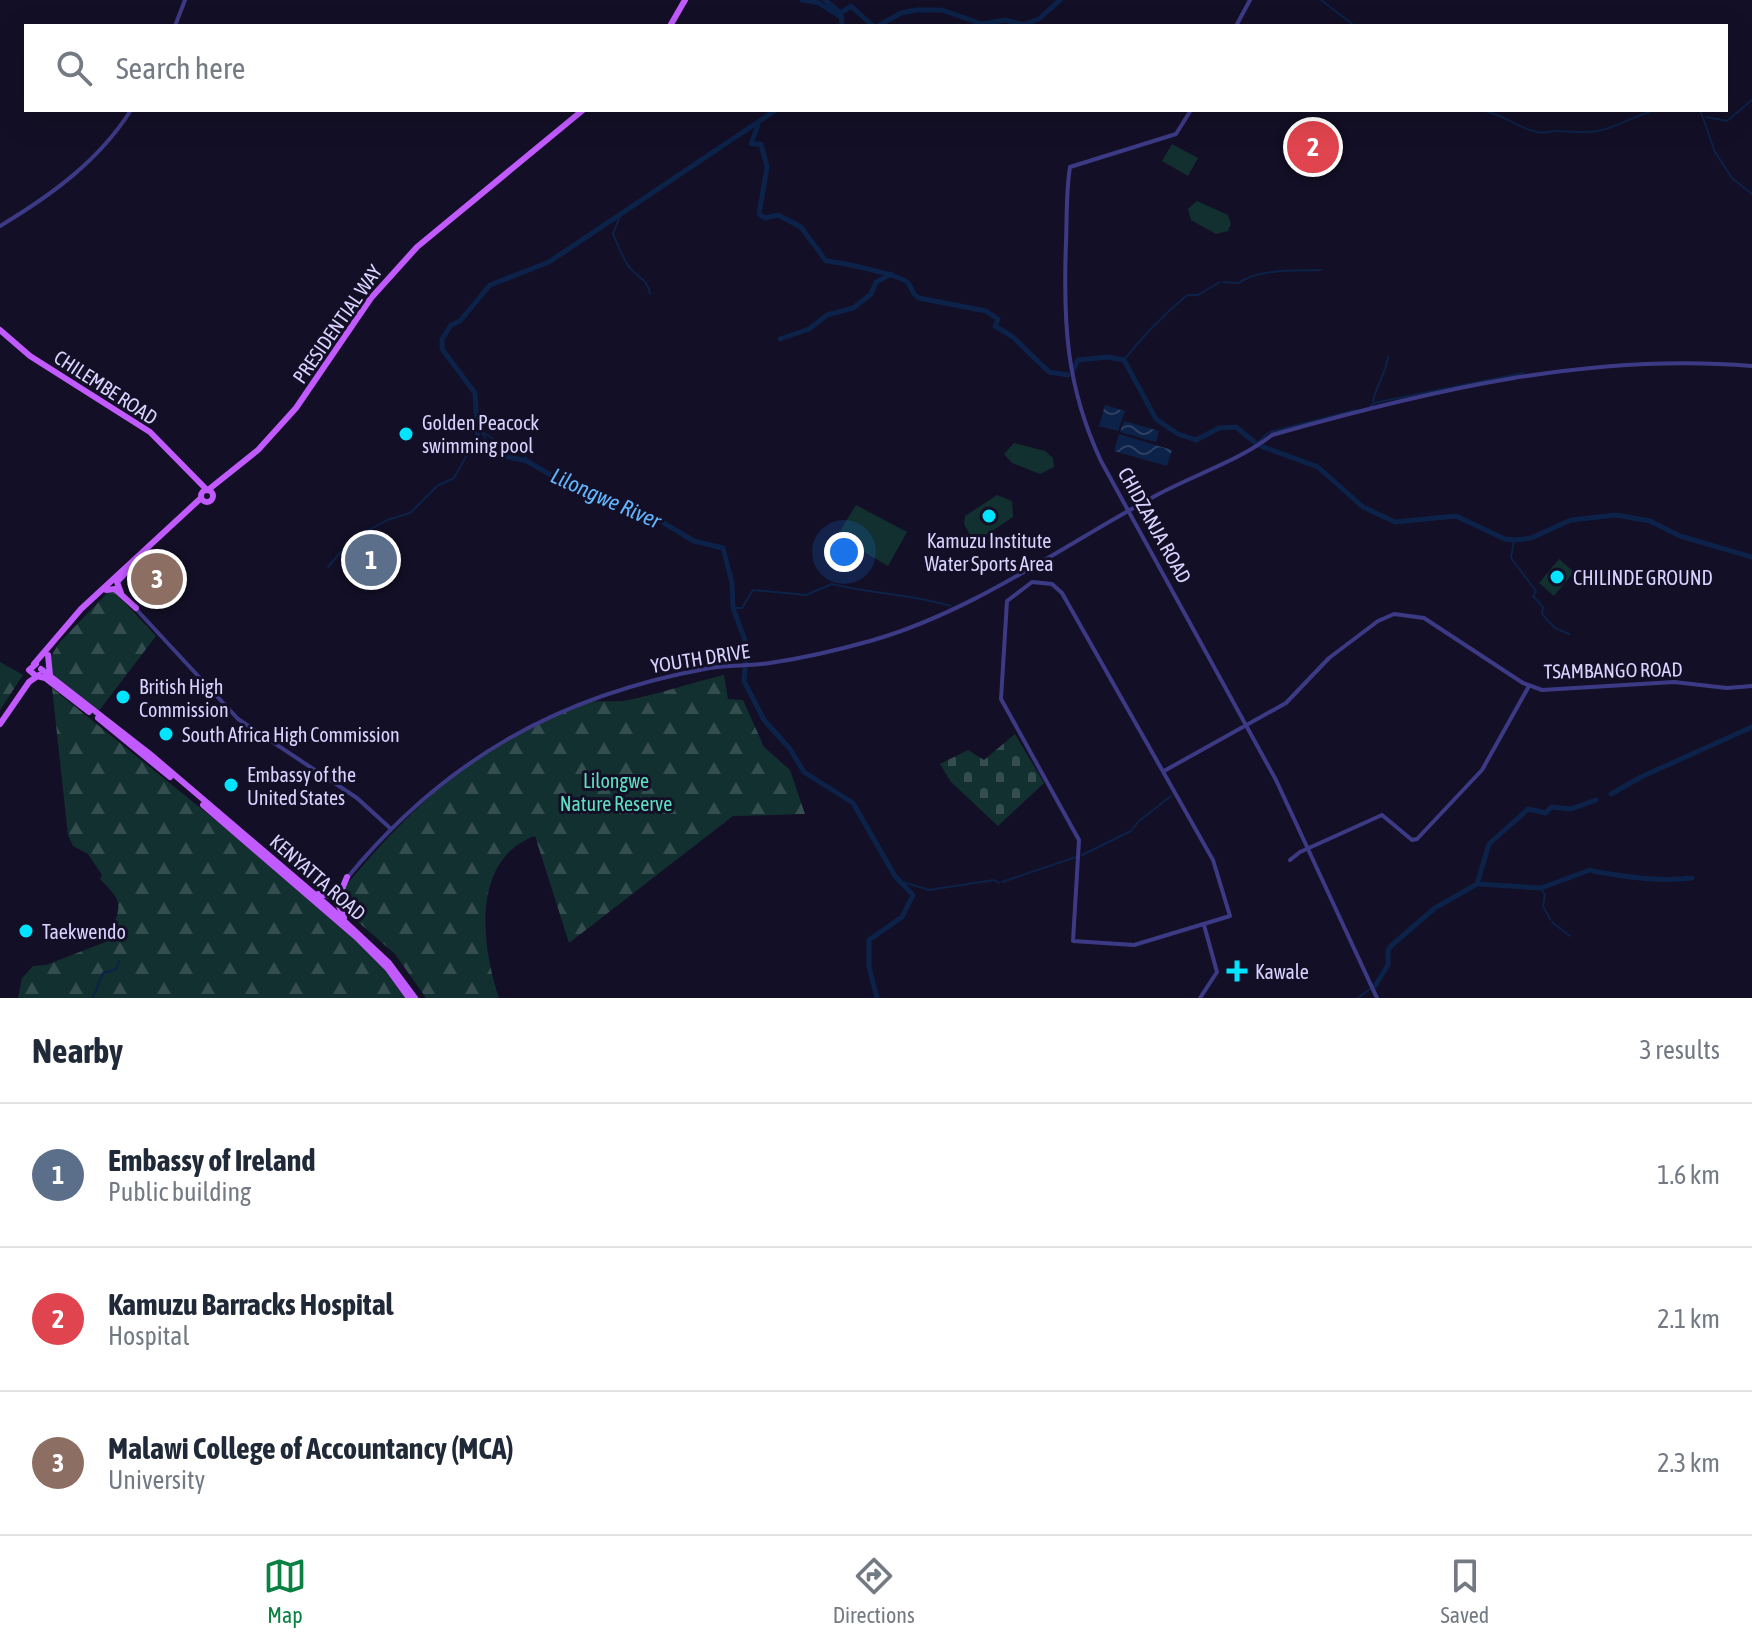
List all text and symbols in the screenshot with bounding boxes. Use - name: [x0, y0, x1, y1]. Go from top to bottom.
- search box: [24, 24, 1728, 112]
- icon: search: [52, 46, 96, 90]
- text: Search here: [116, 51, 245, 85]
- pin: 2: [1287, 117, 1339, 177]
- street label: PRESIDENTIAL WAY: [288, 260, 386, 388]
- street label: CHILEMBE ROAD: [50, 345, 162, 429]
- place label: Golden Peacock swimming pool: [422, 411, 539, 457]
- marker: Golden Peacock swimming pool: [397, 425, 415, 443]
- water label: Lilongwe River: [547, 462, 666, 534]
- street label: CHIDZANJA ROAD: [1114, 463, 1196, 587]
- marker: Kamuzu Institute Water Sports Area: [980, 507, 998, 525]
- place label: Kamuzu Institute Water Sports Area: [924, 529, 1054, 575]
- pin: 1: [345, 530, 397, 590]
- your location: [824, 532, 864, 572]
- pin: 3: [131, 549, 183, 609]
- place label: CHILINDE GROUND: [1573, 566, 1713, 589]
- marker: CHILINDE GROUND: [1548, 568, 1566, 586]
- street label: YOUTH DRIVE: [649, 639, 751, 677]
- street label: TSAMBANGO ROAD: [1543, 657, 1683, 683]
- place label: British High Commission: [139, 675, 229, 721]
- marker: British High Commission: [114, 688, 132, 706]
- place label: South Africa High Commission: [182, 723, 400, 746]
- marker: South Africa High Commission: [157, 725, 175, 743]
- place label: Embassy of the United States: [247, 763, 356, 809]
- park label: Lilongwe Nature Reserve: [560, 769, 672, 815]
- marker: Embassy of the United States: [222, 776, 240, 794]
- street label: KENYATTA ROAD: [266, 829, 370, 925]
- place label: Taekwendo: [42, 920, 126, 943]
- marker: Taekwendo: [17, 922, 35, 940]
- marker: Kawale: [1226, 960, 1248, 982]
- place label: Kawale: [1255, 960, 1309, 983]
- text: Nearby: [32, 1031, 123, 1070]
- text: 3 results: [1639, 1035, 1720, 1065]
- text: Embassy of Ireland: [108, 1143, 315, 1177]
- text: 1: [52, 1160, 64, 1190]
- text: 1.6 km: [1657, 1160, 1720, 1190]
- text: Public building: [108, 1177, 251, 1207]
- text: Kamuzu Barracks Hospital: [108, 1287, 394, 1321]
- text: 2: [52, 1304, 64, 1334]
- text: 2.1 km: [1657, 1304, 1720, 1334]
- text: Hospital: [108, 1321, 189, 1351]
- text: Malawi College of Accountancy (MCA): [108, 1431, 514, 1465]
- text: 3: [52, 1448, 64, 1478]
- text: 2.3 km: [1657, 1448, 1720, 1478]
- text: University: [108, 1465, 205, 1495]
- tab: Map: [263, 1554, 307, 1628]
- tab: Directions: [833, 1554, 915, 1628]
- tab: Saved: [1440, 1554, 1489, 1628]

